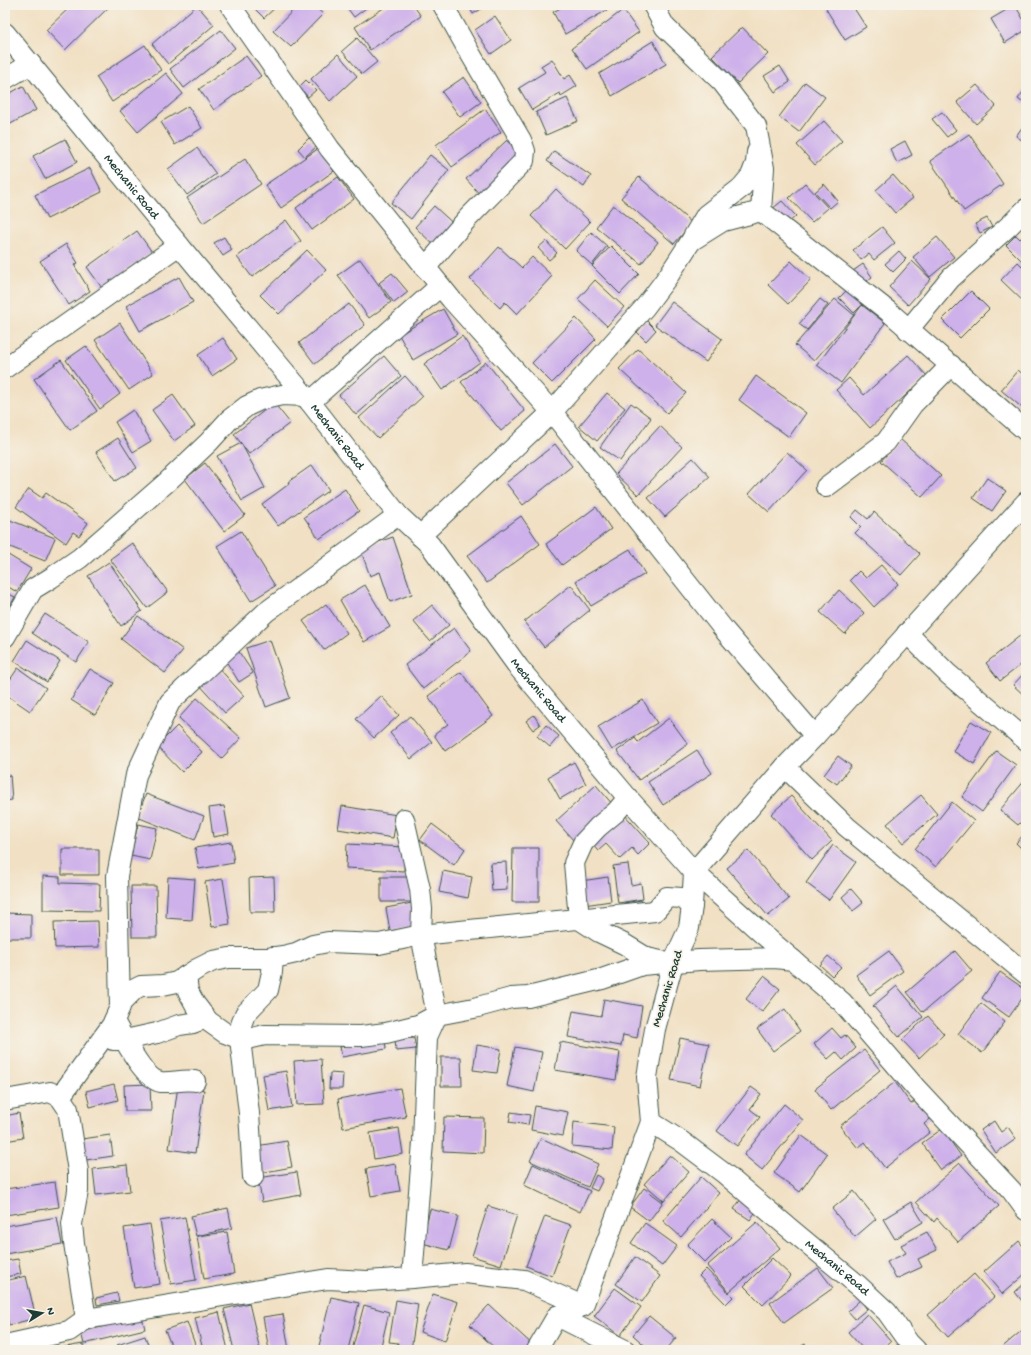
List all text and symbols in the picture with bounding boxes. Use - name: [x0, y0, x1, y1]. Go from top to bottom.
- street label: Mechanic Road: [100, 151, 163, 223]
- street label: Mechanic Road: [307, 401, 368, 474]
- street label: Mechanic Road: [507, 655, 570, 727]
- street label: Mechanic Road: [649, 948, 687, 1029]
- street label: Mechanic Road: [802, 1237, 873, 1300]
- north arrow: [22, 1293, 62, 1333]
- text: N: [43, 1307, 56, 1316]

